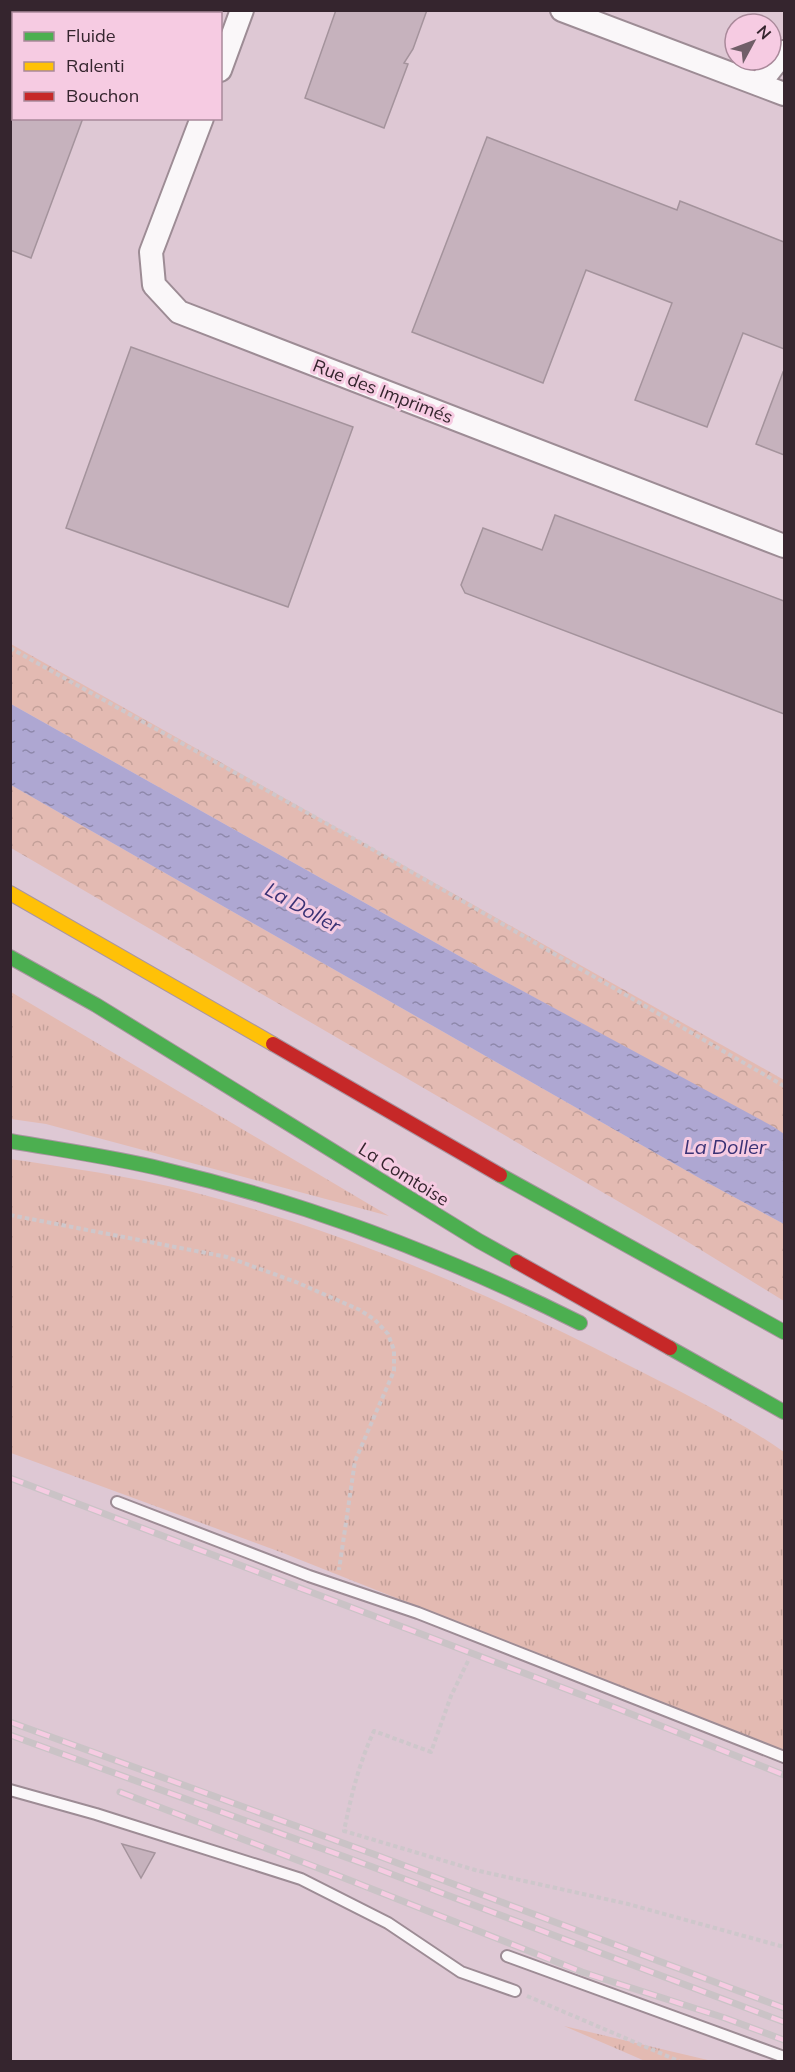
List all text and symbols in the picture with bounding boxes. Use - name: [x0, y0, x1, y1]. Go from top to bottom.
- legend: [12, 12, 222, 120]
- north arrow: [723, 12, 783, 72]
- text: N: [753, 21, 776, 43]
- text: Fluide: [66, 24, 116, 47]
- text: Ralenti: [66, 54, 124, 77]
- text: Bouchon: [66, 84, 139, 107]
- street label: Rue des Imprimés: [310, 354, 456, 428]
- water label: La Doller: [261, 876, 346, 938]
- water label: La Doller: [684, 1134, 767, 1159]
- street label: La Comtoise: [354, 1137, 454, 1211]

